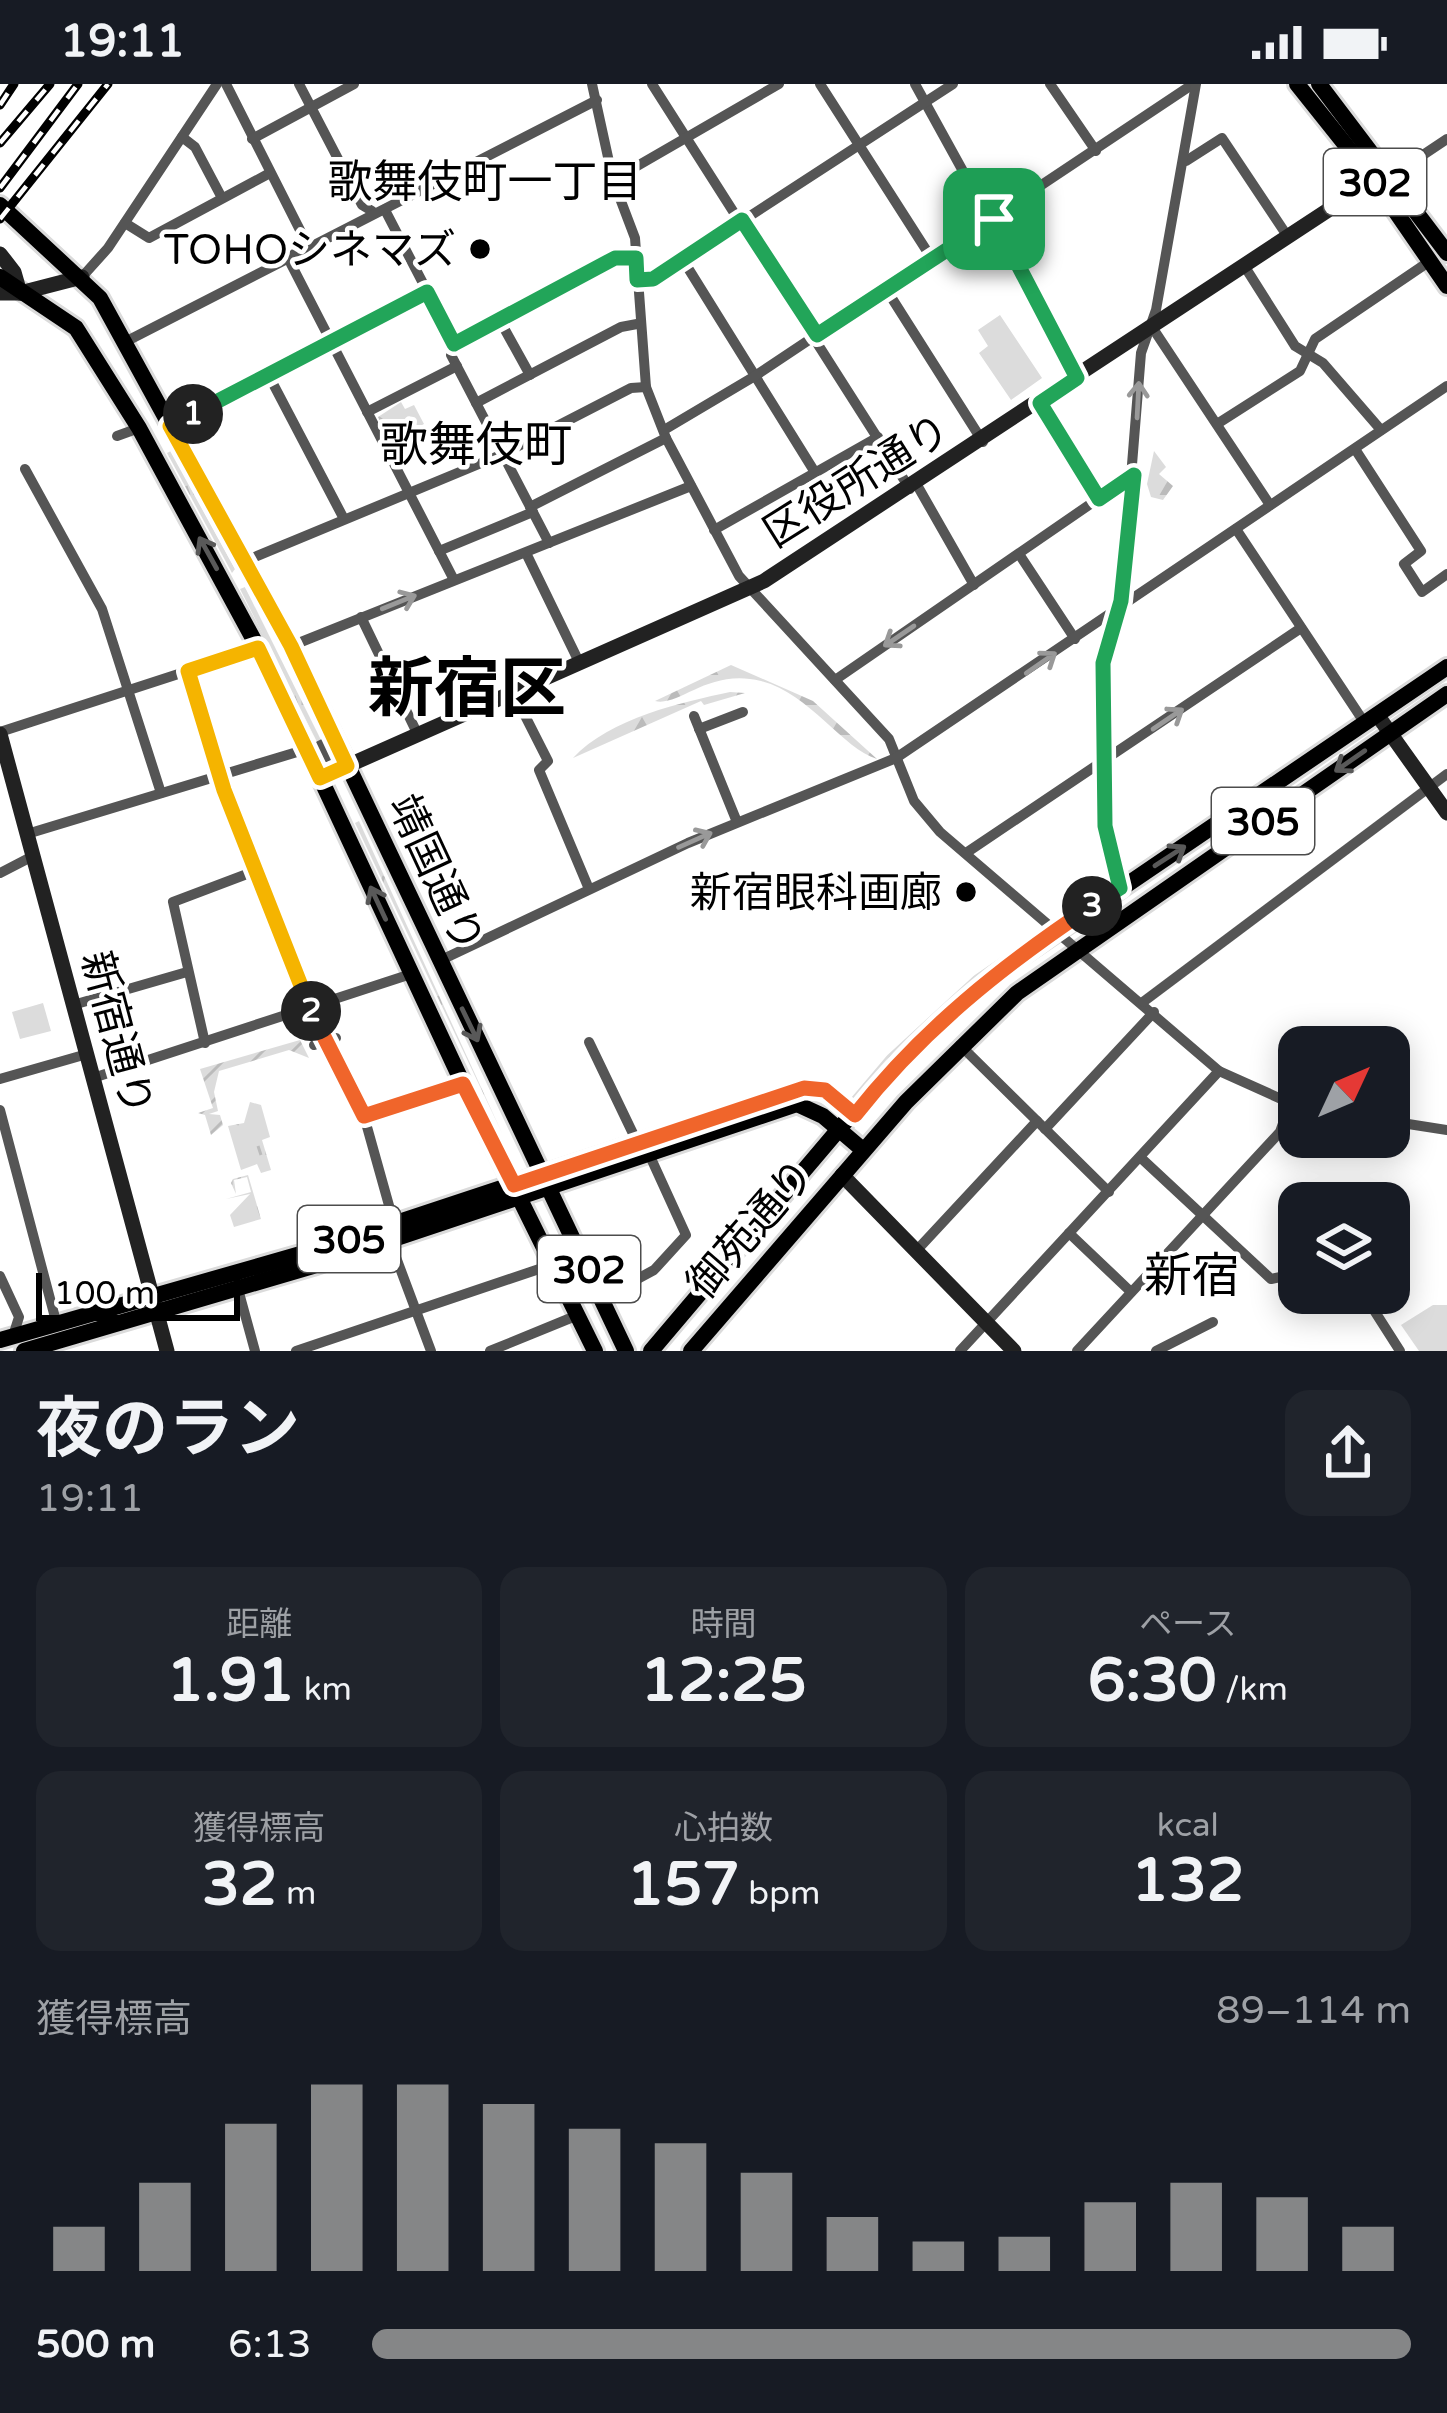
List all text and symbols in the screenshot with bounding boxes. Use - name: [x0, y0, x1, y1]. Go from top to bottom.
- text: 19:11: [60, 15, 185, 69]
- road number: 302: [1324, 149, 1426, 215]
- district label: 歌舞伎町一丁目: [327, 156, 643, 210]
- pin: [943, 168, 1045, 270]
- icon: arrive: [961, 186, 1027, 252]
- place label: TOHOシネマズ: [164, 225, 456, 276]
- marker: TOHOシネマズ: [467, 236, 493, 262]
- one-way arrow: [1127, 381, 1150, 420]
- pin: 1: [163, 384, 223, 444]
- text: 1: [183, 394, 203, 433]
- street label: 区役所通り: [754, 404, 959, 559]
- district label: 歌舞伎町: [380, 417, 572, 475]
- one-way arrow: [195, 537, 219, 572]
- one-way arrow: [380, 589, 417, 611]
- one-way arrow: [883, 623, 917, 648]
- district label: 新宿区: [368, 650, 566, 730]
- one-way arrow: [1024, 651, 1057, 676]
- one-way arrow: [1151, 707, 1185, 732]
- one-way arrow: [1334, 748, 1368, 773]
- street label: 靖国通り: [377, 787, 494, 961]
- road number: 305: [1212, 788, 1314, 854]
- one-way arrow: [677, 827, 713, 849]
- one-way arrow: [1153, 843, 1187, 868]
- place label: 新宿眼科画廊: [690, 868, 942, 919]
- pin: 3: [1062, 876, 1122, 936]
- marker: 新宿眼科画廊: [953, 879, 979, 905]
- one-way arrow: [366, 886, 388, 922]
- text: 3: [1082, 886, 1102, 925]
- street label: 新宿通り: [70, 946, 163, 1121]
- pin: 2: [281, 981, 341, 1041]
- text: 2: [301, 991, 321, 1030]
- one-way arrow: [460, 1007, 483, 1042]
- north arrow: [1278, 1026, 1410, 1158]
- map controls: [1278, 1026, 1410, 1314]
- street label: 御苑通り: [677, 1149, 825, 1309]
- button: layers: [1278, 1182, 1410, 1314]
- road number: 305: [298, 1206, 400, 1272]
- road number: 302: [538, 1236, 640, 1302]
- district label: 新宿: [1144, 1248, 1240, 1306]
- scale bar: [36, 1267, 240, 1320]
- text: 100 m: [54, 1274, 155, 1313]
- text: 夜のラン: [36, 1390, 300, 1470]
- button: share: [1285, 1390, 1411, 1516]
- text: 19:11: [36, 1475, 144, 1522]
- text: 距離: [226, 1605, 292, 1644]
- text: 時間: [690, 1605, 756, 1644]
- text: ペース: [1139, 1605, 1237, 1644]
- text: 1.91: [166, 1645, 295, 1717]
- text: 12:25: [640, 1645, 807, 1717]
- text: 6:30: [1088, 1645, 1216, 1717]
- text: km: [295, 1670, 352, 1709]
- text: /km: [1216, 1670, 1288, 1709]
- text: kcal: [1157, 1806, 1219, 1845]
- text: 獲得標高: [193, 1809, 325, 1848]
- text: 心拍数: [674, 1809, 773, 1848]
- text: 132: [1131, 1845, 1244, 1917]
- text: 32: [202, 1849, 277, 1921]
- text: 157: [627, 1849, 740, 1921]
- text: m: [277, 1874, 316, 1913]
- text: bpm: [740, 1874, 820, 1913]
- text: 89–114 m: [1216, 1987, 1411, 2034]
- text: 獲得標高: [36, 1996, 192, 2043]
- text: 500 m: [36, 2321, 155, 2368]
- text: 6:13: [228, 2321, 312, 2368]

